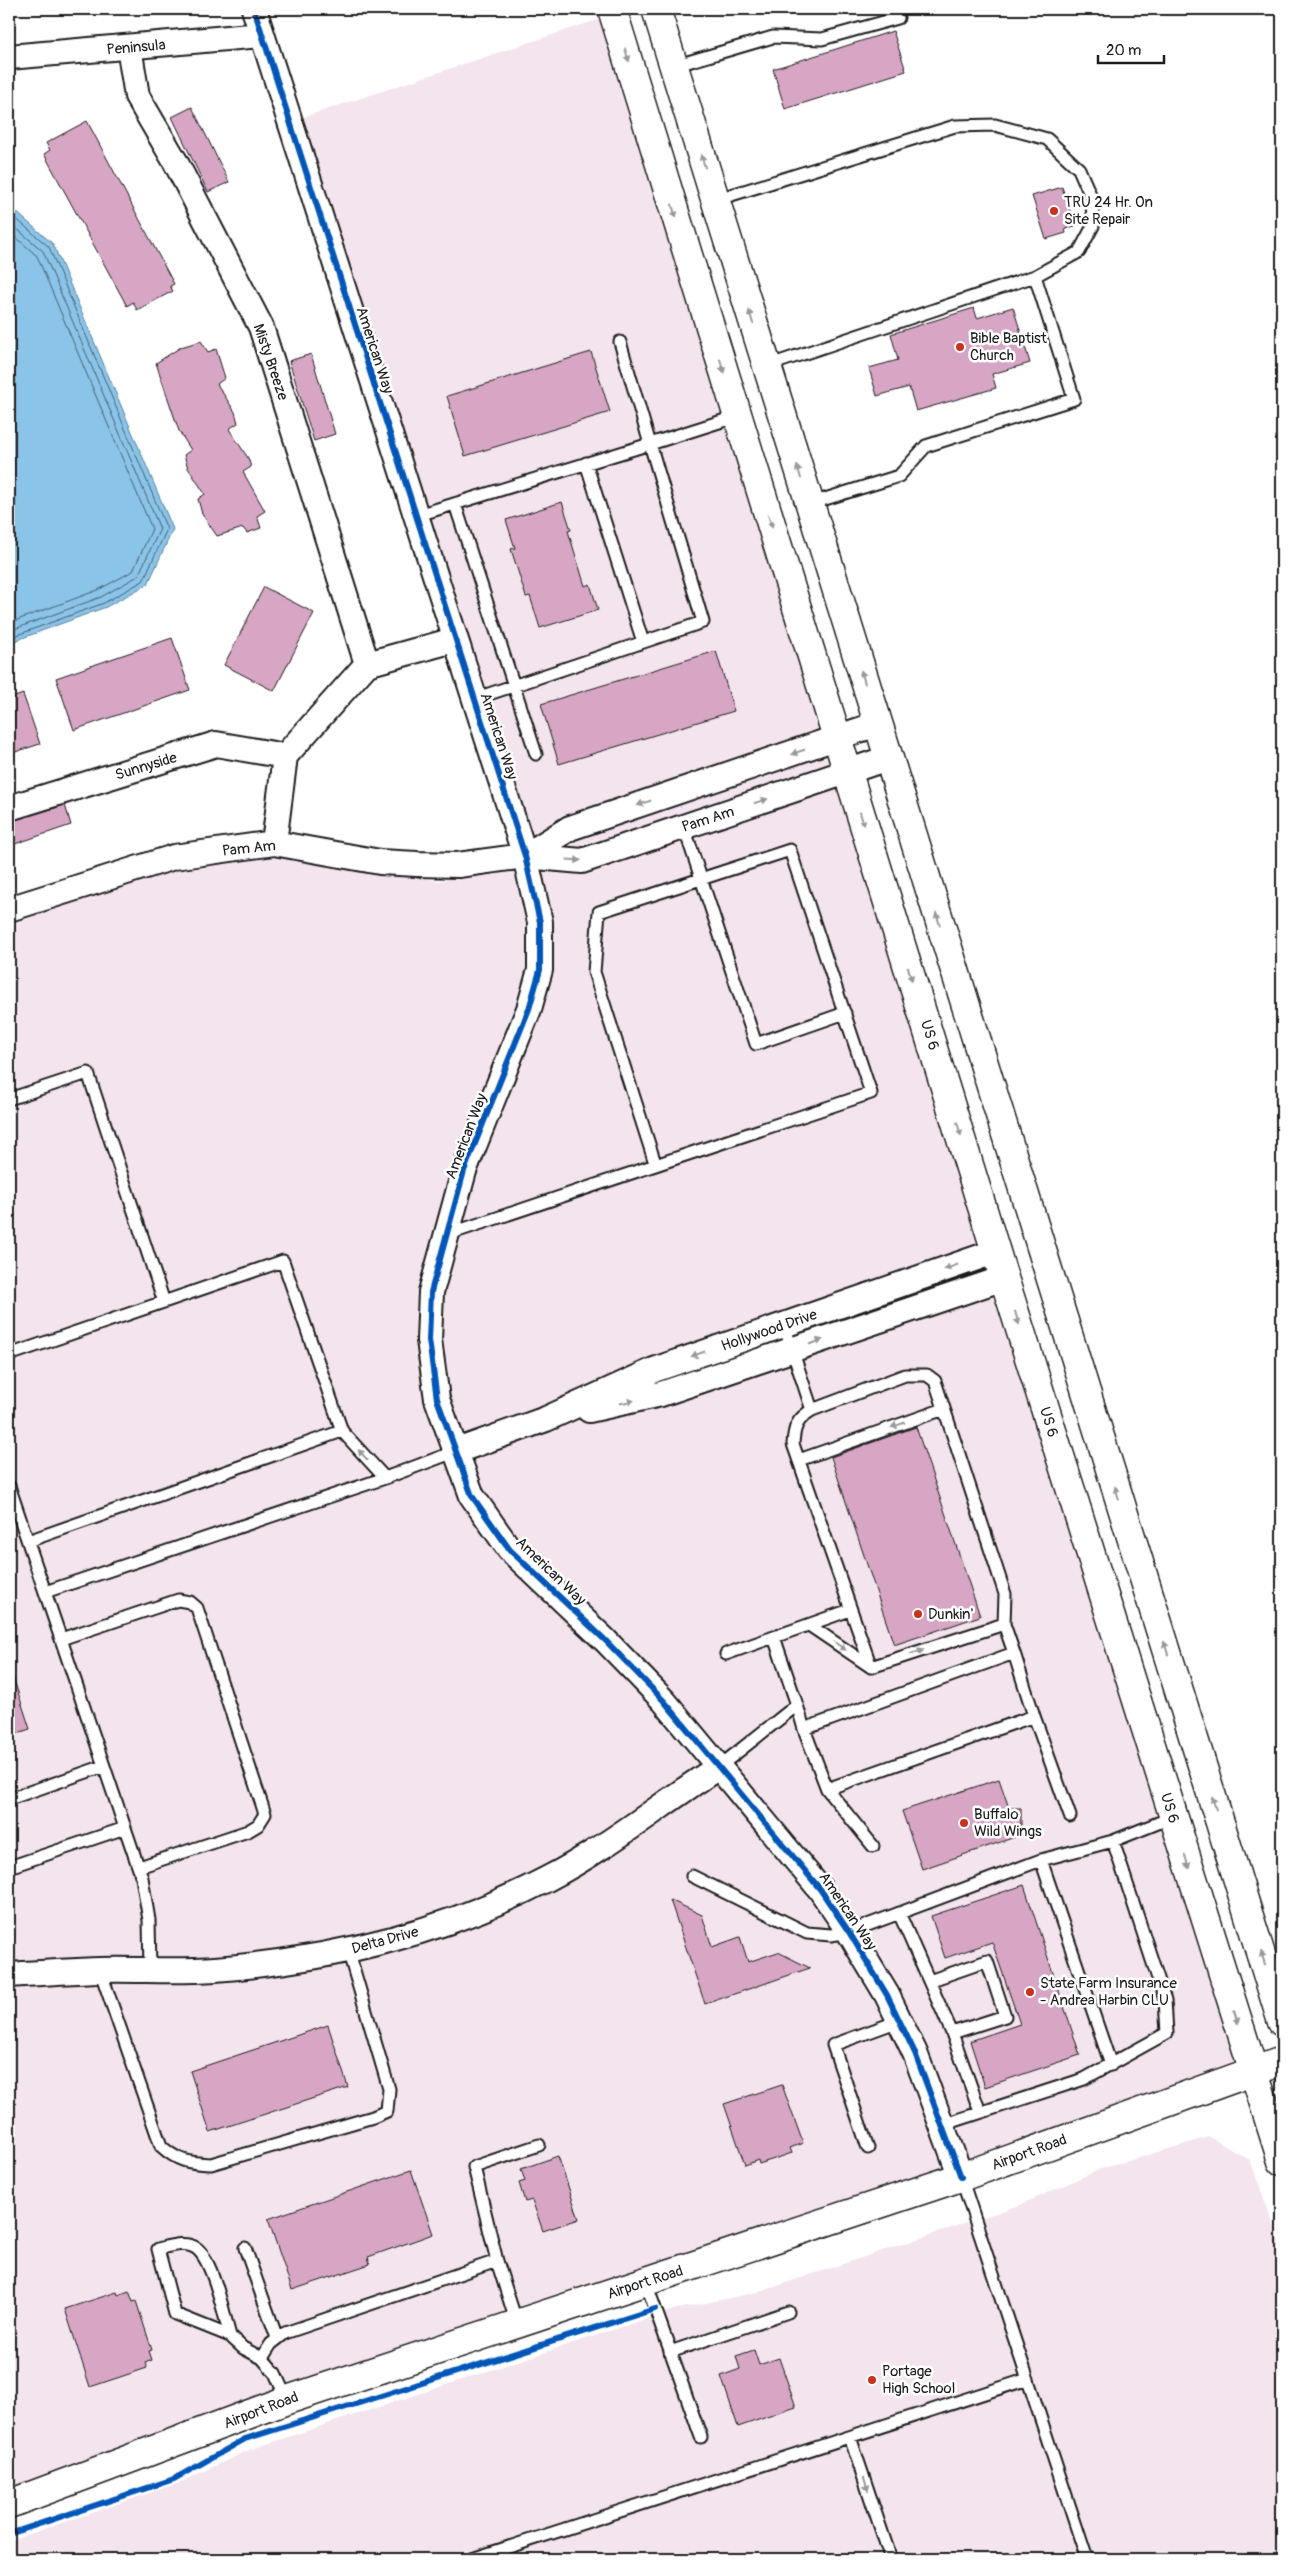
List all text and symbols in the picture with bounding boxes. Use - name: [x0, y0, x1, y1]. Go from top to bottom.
- scale bar: [1098, 32, 1165, 64]
- street label: Peninsula: [106, 35, 166, 60]
- text: 20 m: [1106, 41, 1141, 60]
- one-way arrow: [623, 48, 631, 63]
- one-way arrow: [699, 154, 707, 169]
- place label: TRU 24 Hr. On Site Repair: [1064, 193, 1153, 229]
- one-way arrow: [671, 203, 679, 218]
- marker: TRU 24 Hr. On Site Repair: [1048, 205, 1060, 217]
- street label: American Way: [352, 304, 398, 397]
- one-way arrow: [747, 309, 755, 324]
- street label: Misty Breeze: [249, 322, 293, 403]
- place label: Bible Baptist Church: [970, 329, 1048, 365]
- marker: Bible Baptist Church: [954, 341, 966, 353]
- one-way arrow: [719, 359, 727, 374]
- one-way arrow: [795, 464, 803, 479]
- one-way arrow: [767, 514, 774, 529]
- one-way arrow: [859, 670, 866, 685]
- street label: American Way: [476, 690, 522, 783]
- street label: Sunnyside: [113, 748, 180, 785]
- one-way arrow: [791, 749, 806, 756]
- one-way arrow: [754, 797, 769, 804]
- one-way arrow: [637, 800, 652, 808]
- street label: Pam Am: [680, 802, 737, 837]
- one-way arrow: [859, 811, 866, 826]
- street label: Pam Am: [221, 836, 277, 861]
- one-way arrow: [566, 856, 582, 864]
- one-way arrow: [934, 912, 941, 927]
- one-way arrow: [907, 966, 915, 981]
- street label: US 6: [916, 1018, 943, 1053]
- street label: American Way: [441, 1090, 492, 1182]
- one-way arrow: [955, 1122, 963, 1137]
- one-way arrow: [943, 1263, 958, 1271]
- street label: Hollywood Drive: [719, 1305, 820, 1356]
- one-way arrow: [1013, 1310, 1021, 1325]
- one-way arrow: [808, 1338, 823, 1345]
- one-way arrow: [690, 1350, 705, 1358]
- one-way arrow: [620, 1398, 635, 1406]
- street label: US 6: [1035, 1405, 1062, 1440]
- one-way arrow: [890, 1421, 905, 1429]
- one-way arrow: [358, 1448, 369, 1461]
- one-way arrow: [1113, 1485, 1121, 1500]
- street label: American Way: [512, 1533, 590, 1610]
- place label: Dunkin': [928, 1605, 973, 1624]
- marker: Dunkin': [912, 1608, 924, 1620]
- one-way arrow: [833, 1641, 847, 1651]
- one-way arrow: [1161, 1641, 1169, 1656]
- one-way arrow: [910, 1648, 925, 1656]
- street label: US 6: [1156, 1791, 1183, 1826]
- one-way arrow: [1210, 1796, 1217, 1811]
- place label: Buffalo Wild Wings: [974, 1805, 1042, 1841]
- marker: Buffalo Wild Wings: [958, 1817, 970, 1829]
- one-way arrow: [1184, 1855, 1191, 1870]
- street label: American Way: [814, 1869, 881, 1954]
- street label: Delta Drive: [350, 1922, 421, 1959]
- one-way arrow: [1258, 1951, 1266, 1966]
- place label: State Farm Insurance - Andrea Harbin CLU: [1040, 1974, 1177, 2010]
- marker: State Farm Insurance - Andrea Harbin CLU: [1024, 1986, 1036, 1998]
- one-way arrow: [1232, 2010, 1240, 2025]
- street label: Airport Road: [989, 2130, 1069, 2175]
- street label: Airport Road: [605, 2261, 685, 2304]
- place label: Portage High School: [882, 2362, 955, 2398]
- marker: Portage High School: [866, 2374, 878, 2386]
- street label: Airport Road: [221, 2388, 301, 2433]
- one-way arrow: [862, 2476, 870, 2491]

